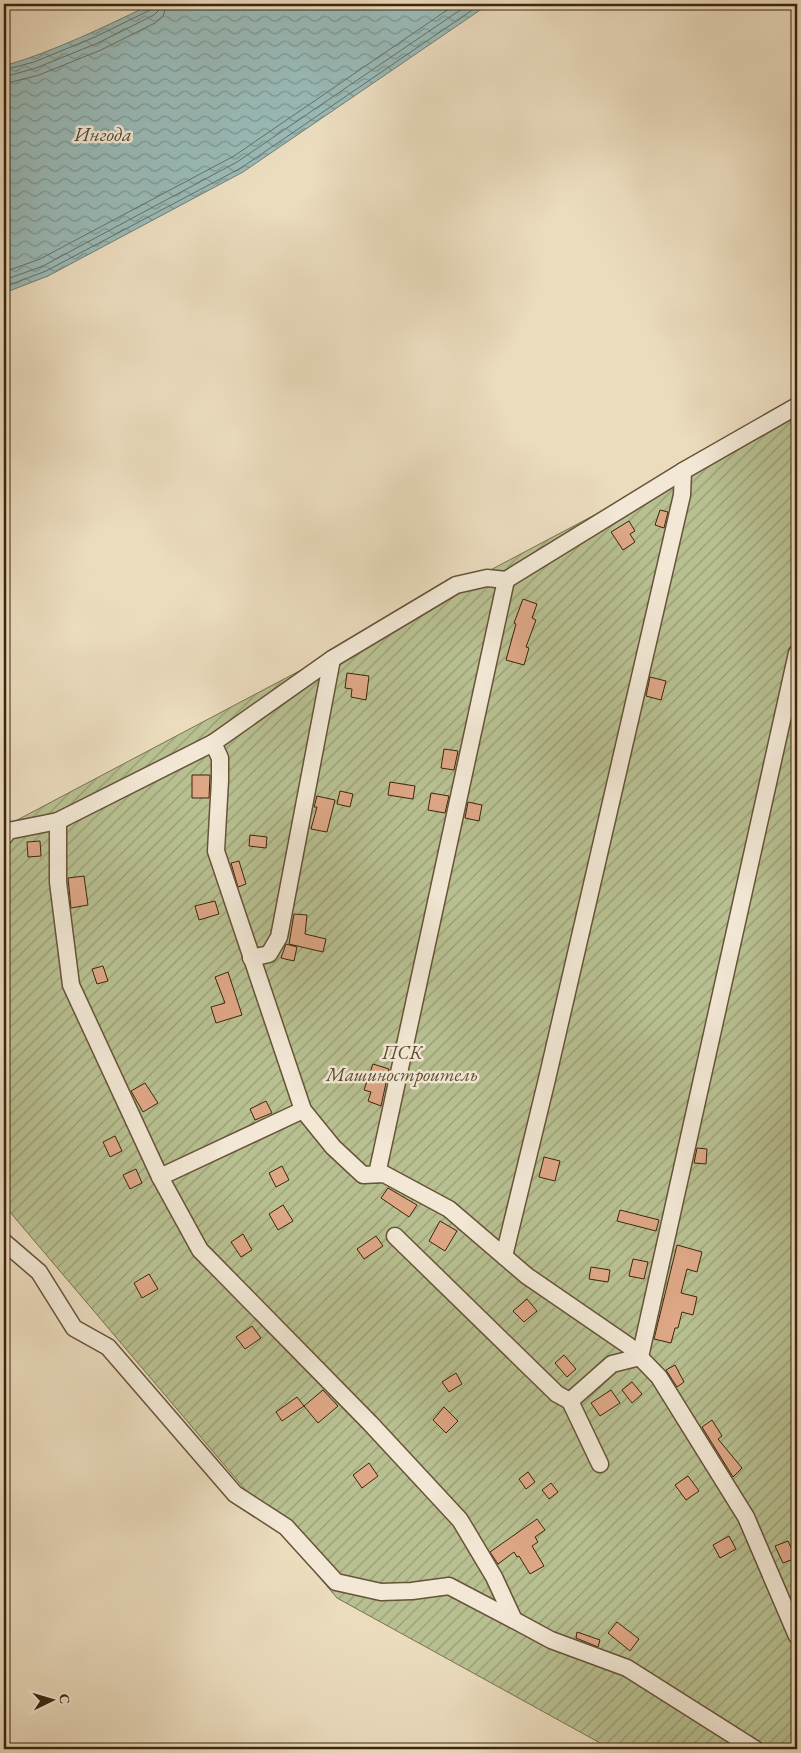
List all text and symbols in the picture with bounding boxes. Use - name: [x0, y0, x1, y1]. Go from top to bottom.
- water label: Ингода: [73, 121, 132, 147]
- park label: ПСК Машиностроитель: [325, 1040, 478, 1087]
- north arrow: [28, 1676, 78, 1726]
- text: С: [56, 1693, 74, 1705]

